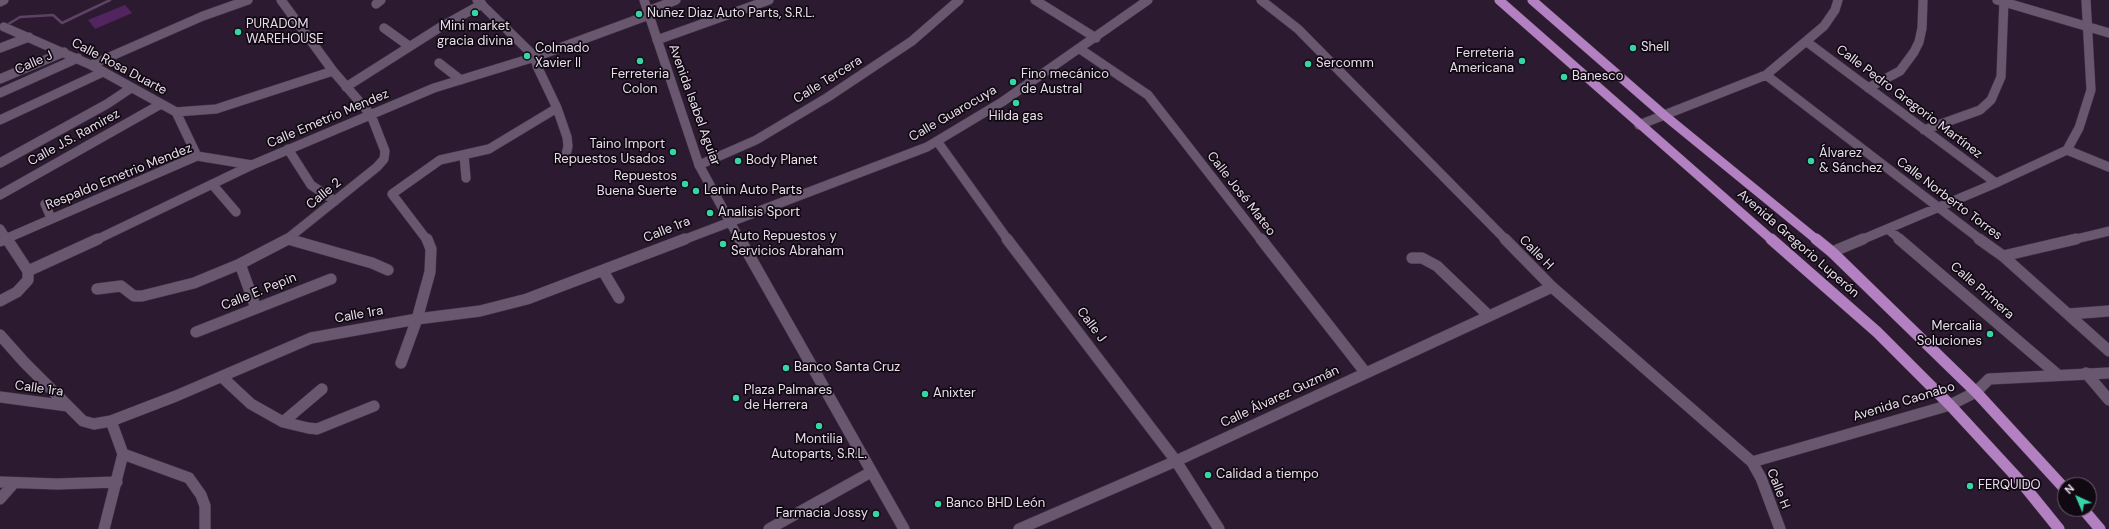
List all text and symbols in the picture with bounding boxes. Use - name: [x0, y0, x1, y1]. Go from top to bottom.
- place label: Nuñez Diaz Auto Parts, S.R.L.: [647, 6, 815, 22]
- marker: Mini market gracia divina: [470, 8, 480, 18]
- marker: Nuñez Diaz Auto Parts, S.R.L.: [634, 9, 644, 19]
- place label: PURADOM WAREHOUSE: [246, 17, 324, 48]
- place label: Mini market gracia divina: [437, 19, 513, 50]
- marker: PURADOM WAREHOUSE: [233, 27, 243, 37]
- street label: Calle Rosa Duarte: [69, 35, 169, 99]
- place label: Shell: [1641, 40, 1669, 56]
- place label: Colmado Xavier II: [535, 41, 589, 72]
- street label: Avenida Isabel Aguiar: [665, 42, 723, 168]
- street label: Calle Pedro Gregorio Martínez: [1833, 42, 1985, 162]
- marker: Shell: [1628, 43, 1638, 53]
- place label: Ferreteria Americana: [1449, 46, 1514, 77]
- street label: Calle J: [13, 48, 55, 78]
- marker: Colmado Xavier II: [522, 51, 532, 61]
- street label: Calle Tercera: [791, 53, 865, 107]
- marker: Ferreteria Colon: [635, 56, 645, 66]
- place label: Sercomm: [1316, 56, 1374, 72]
- marker: Ferreteria Americana: [1517, 56, 1527, 66]
- marker: Sercomm: [1303, 59, 1313, 69]
- place label: Ferreteria Colon: [611, 67, 669, 98]
- place label: Fino mecánico de Austral: [1021, 67, 1109, 98]
- place label: Banesco: [1572, 69, 1623, 85]
- marker: Banesco: [1559, 72, 1569, 82]
- marker: Fino mecánico de Austral: [1008, 77, 1018, 87]
- street label: Calle Guarocuya: [906, 83, 1000, 145]
- street label: Calle Emetrio Mendez: [265, 86, 391, 152]
- marker: Hilda gas: [1011, 98, 1021, 108]
- street label: Calle J.S. Ramirez: [25, 106, 123, 170]
- place label: Hilda gas: [989, 109, 1043, 125]
- place label: Taino Import Repuestos Usados: [554, 137, 665, 168]
- street label: Respaldo Emetrio Mendez: [44, 141, 194, 213]
- place label: Álvarez & Sánchez: [1819, 146, 1882, 177]
- marker: Taino Import Repuestos Usados: [668, 147, 678, 157]
- street label: Calle José Mateo: [1203, 149, 1279, 239]
- place label: Body Planet: [746, 153, 818, 169]
- street label: Calle Norberto Torres: [1893, 154, 2005, 244]
- marker: Body Planet: [733, 156, 743, 166]
- marker: Álvarez & Sánchez: [1806, 156, 1816, 166]
- place label: Repuestos Buena Suerte: [597, 169, 677, 200]
- street label: Calle 2: [303, 175, 345, 213]
- marker: Repuestos Buena Suerte: [680, 179, 690, 189]
- place label: Lenin Auto Parts: [704, 183, 802, 199]
- marker: Lenin Auto Parts: [691, 186, 701, 196]
- street label: Avenida Gregorio Luperón: [1734, 187, 1862, 301]
- place label: Analisis Sport: [718, 205, 800, 221]
- marker: Analisis Sport: [705, 208, 715, 218]
- street label: Calle 1ra: [641, 214, 693, 246]
- place label: Auto Repuestos y Servicios Abraham: [731, 229, 844, 260]
- street label: Calle H: [1516, 233, 1556, 273]
- marker: Auto Repuestos y Servicios Abraham: [718, 239, 728, 249]
- street label: Calle Primera: [1947, 259, 2017, 323]
- street label: Calle E. Pepin: [219, 270, 299, 314]
- street label: Calle 1ra: [334, 303, 384, 327]
- street label: Calle J: [1073, 305, 1109, 345]
- place label: Mercalia Soluciones: [1917, 319, 1982, 350]
- marker: Mercalia Soluciones: [1985, 329, 1995, 339]
- place label: Banco Santa Cruz: [794, 360, 900, 376]
- marker: Banco Santa Cruz: [781, 363, 791, 373]
- street label: Calle Álvarez Guzmán: [1218, 363, 1342, 431]
- street label: Calle 1ra: [14, 378, 64, 400]
- street label: Avenida Caonabo: [1851, 379, 1957, 425]
- place label: Plaza Palmares de Herrera: [744, 383, 832, 414]
- place label: Anixter: [933, 386, 976, 402]
- marker: Anixter: [920, 389, 930, 399]
- marker: Plaza Palmares de Herrera: [731, 393, 741, 403]
- marker: Montilia Autoparts, S.R.L.: [814, 421, 824, 431]
- place label: Montilia Autoparts, S.R.L.: [771, 432, 867, 463]
- place label: Calidad a tiempo: [1216, 467, 1319, 483]
- street label: Calle H: [1763, 467, 1793, 511]
- marker: Calidad a tiempo: [1203, 470, 1213, 480]
- north arrow: [2057, 477, 2097, 517]
- place label: FERQUIDO: [1978, 478, 2041, 494]
- marker: FERQUIDO: [1965, 481, 1975, 491]
- text: N: [2062, 481, 2077, 497]
- place label: Banco BHD León: [946, 496, 1045, 512]
- marker: Banco BHD León: [933, 499, 943, 509]
- place label: Farmacia Jossy: [776, 506, 868, 522]
- marker: Farmacia Jossy: [871, 509, 881, 519]

